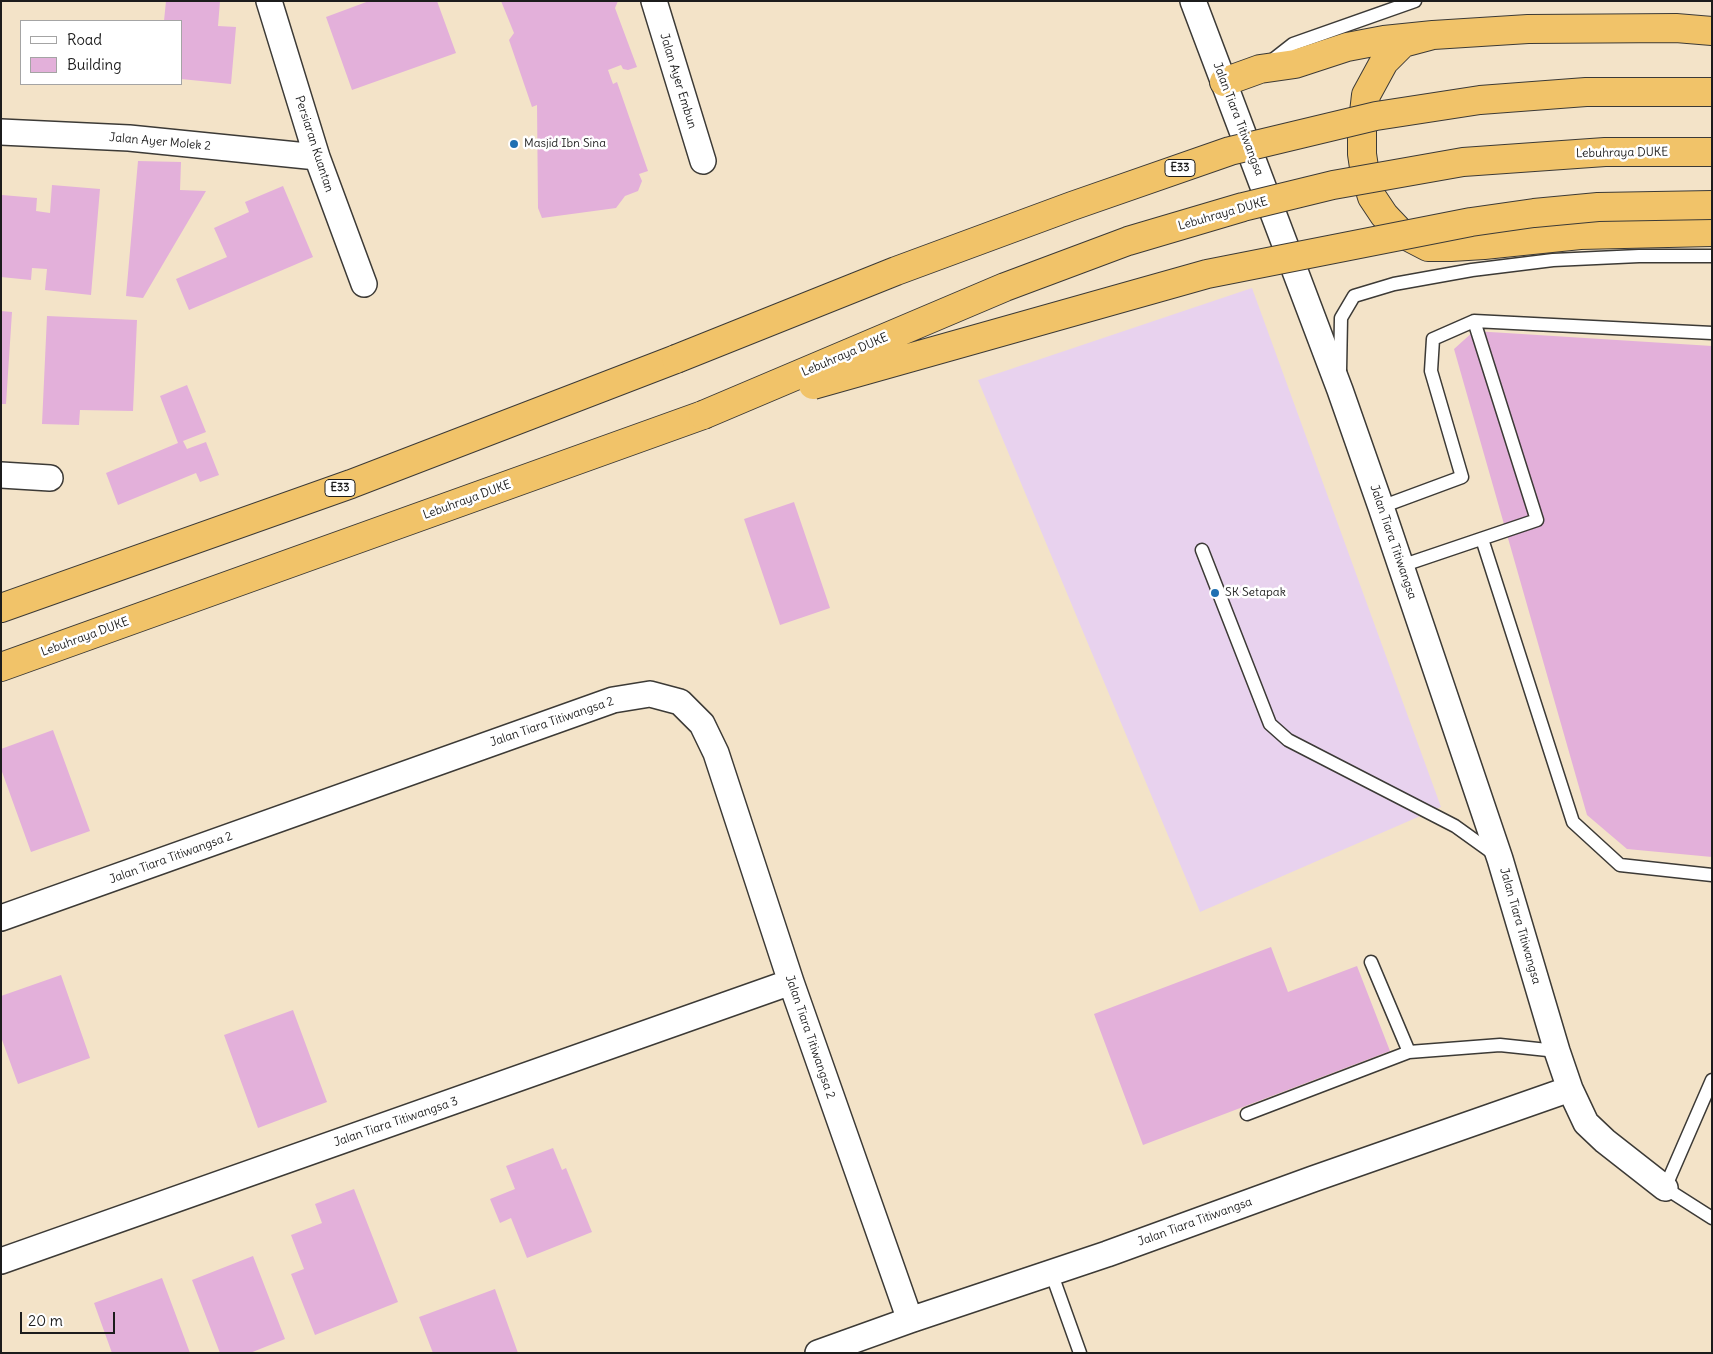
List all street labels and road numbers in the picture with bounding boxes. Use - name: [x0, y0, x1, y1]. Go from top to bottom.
- street label: Jalan Ayer Embun: [657, 32, 699, 130]
- street label: Jalan Tiara Titiwangsa: [1210, 60, 1266, 178]
- street label: Persiaran Kuantan: [292, 94, 336, 194]
- street label: Jalan Ayer Molek 2: [109, 130, 211, 154]
- street label: Lebuhraya DUKE: [1576, 145, 1668, 161]
- road number: E33: [1165, 160, 1195, 177]
- street label: Lebuhraya DUKE: [1177, 194, 1269, 234]
- street label: Lebuhraya DUKE: [800, 330, 890, 380]
- street label: Lebuhraya DUKE: [421, 477, 513, 523]
- road number: E33: [325, 479, 355, 496]
- street label: Jalan Tiara Titiwangsa: [1367, 483, 1419, 601]
- street label: Lebuhraya DUKE: [39, 614, 131, 660]
- street label: Jalan Tiara Titiwangsa 2: [488, 694, 616, 750]
- street label: Jalan Tiara Titiwangsa 2: [107, 829, 235, 887]
- street label: Jalan Tiara Titiwangsa: [1496, 866, 1544, 986]
- street label: Jalan Tiara Titiwangsa 2: [782, 973, 838, 1101]
- street label: Jalan Tiara Titiwangsa 3: [332, 1094, 460, 1150]
- street label: Jalan Tiara Titiwangsa: [1136, 1195, 1254, 1249]

